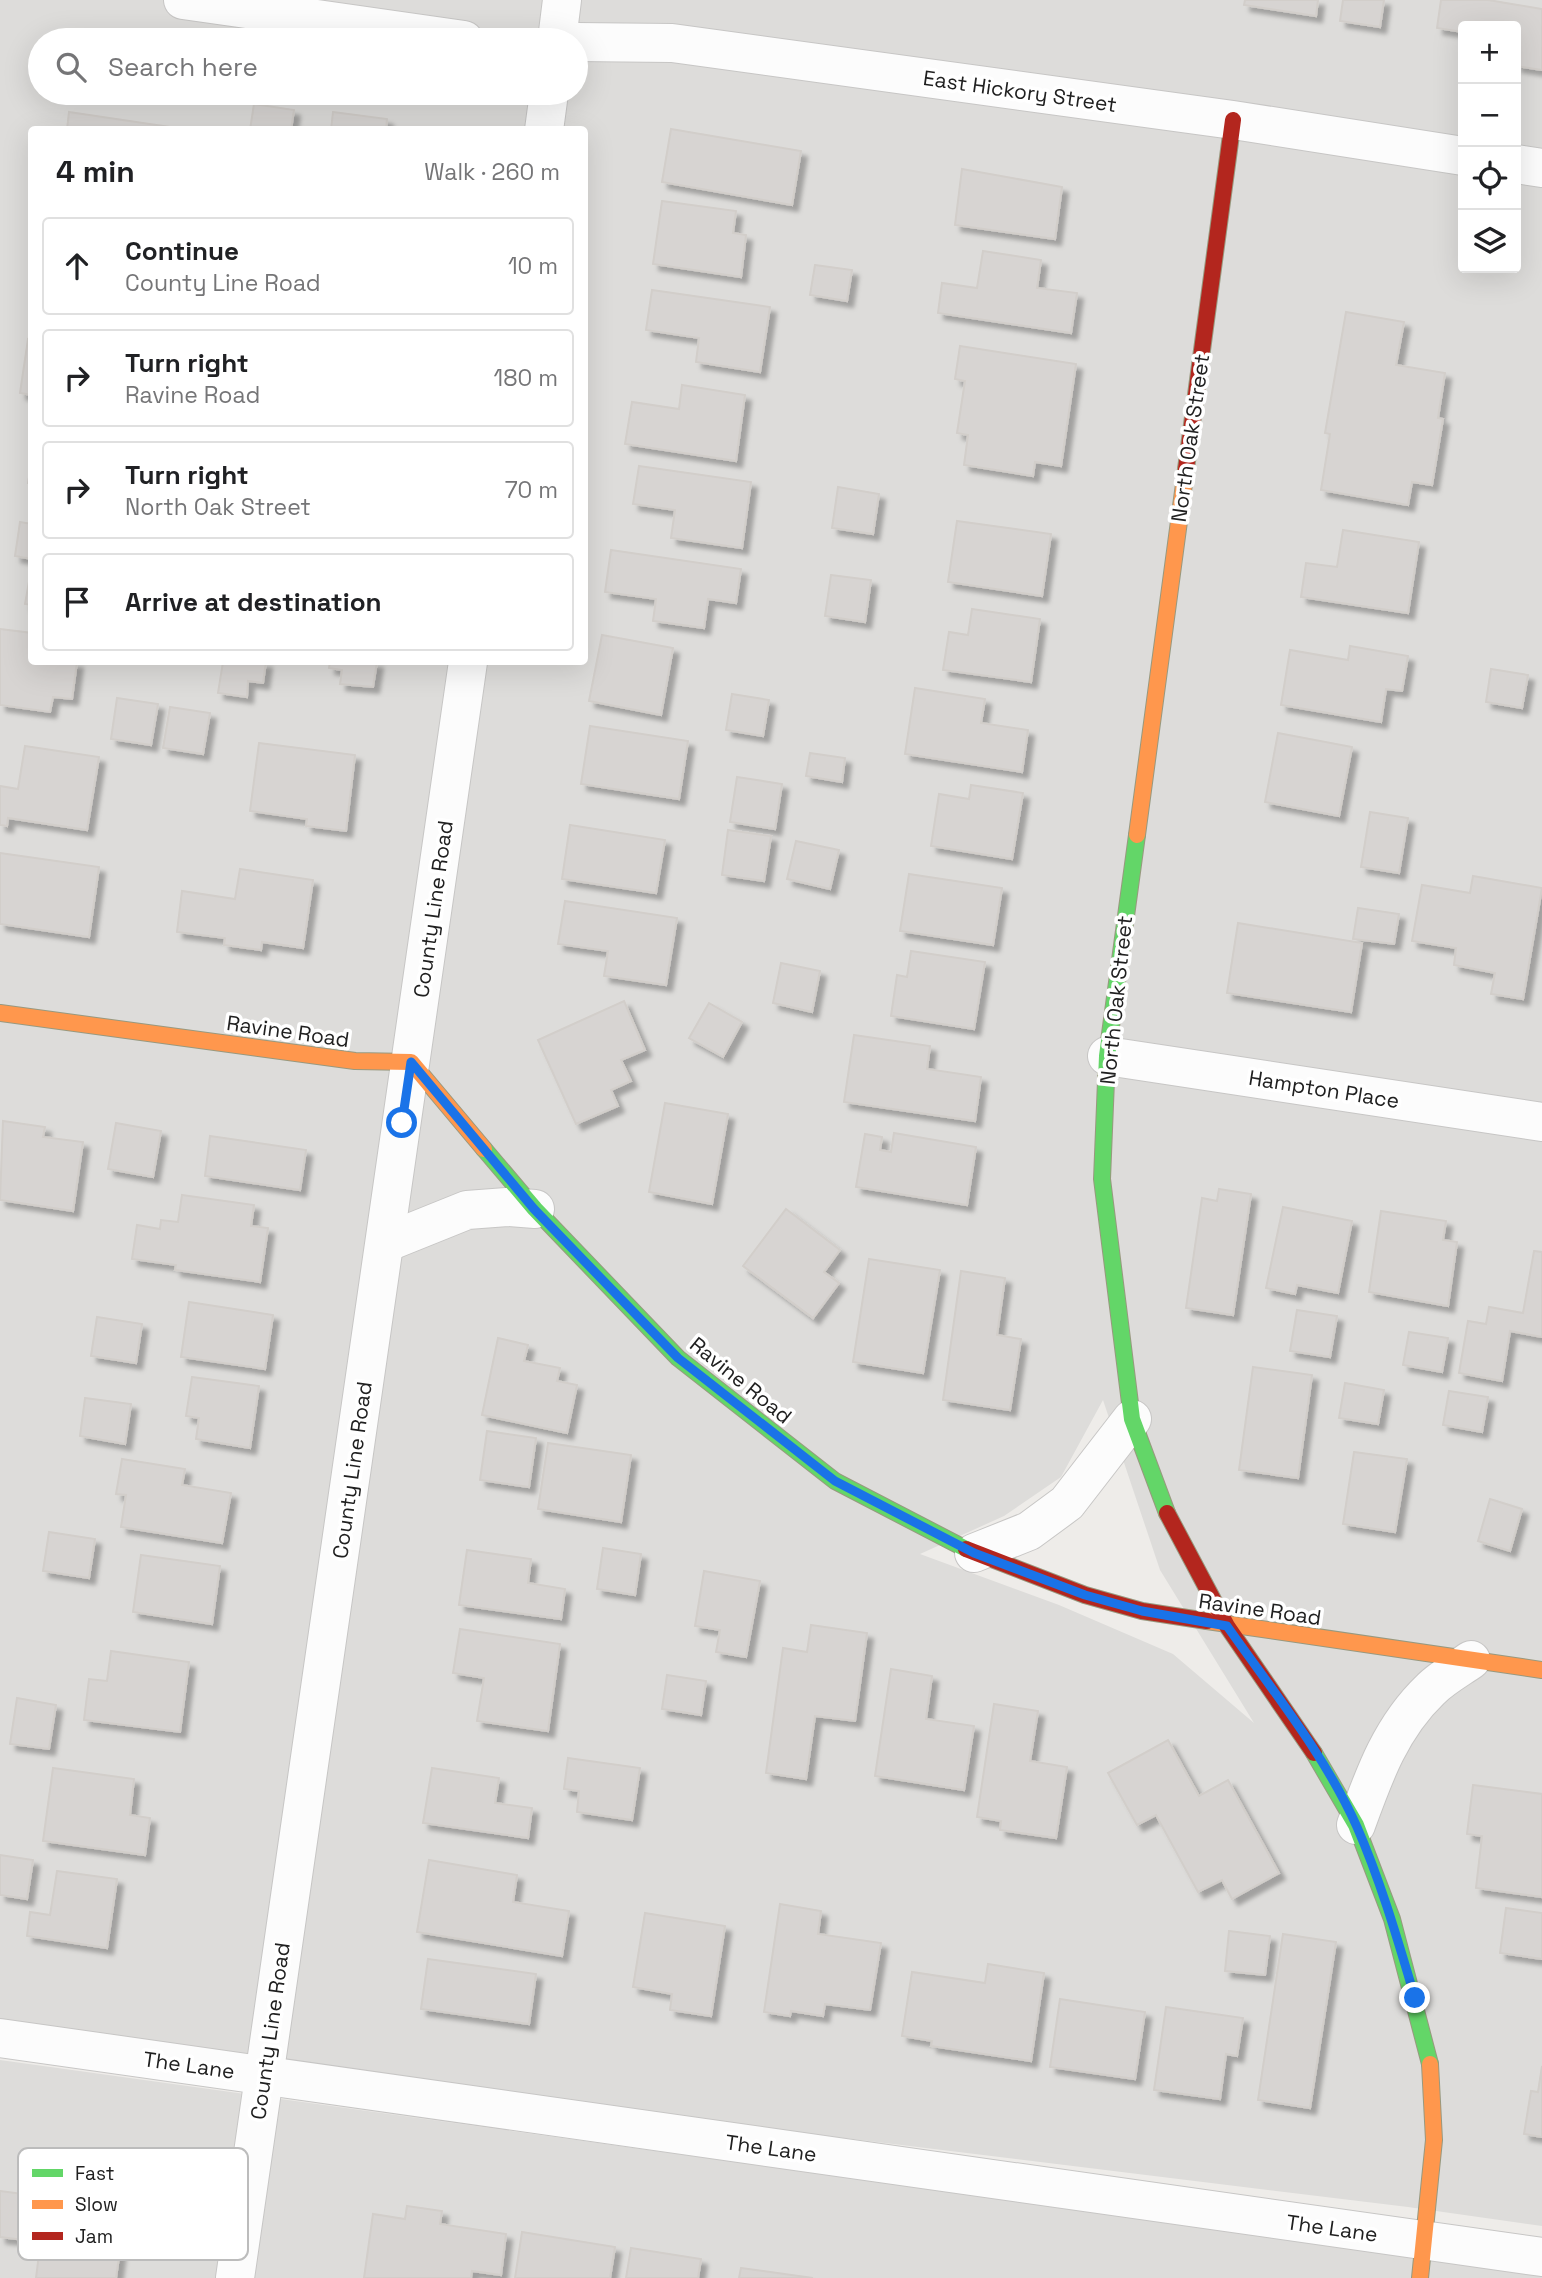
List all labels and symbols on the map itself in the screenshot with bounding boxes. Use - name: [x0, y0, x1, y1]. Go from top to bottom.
- street label: East Hickory Street: [921, 64, 1119, 118]
- street label: North Oak Street: [1165, 352, 1215, 524]
- street label: County Line Road: [407, 819, 459, 999]
- street label: North Oak Street: [1094, 914, 1138, 1086]
- street label: Ravine Road: [225, 1009, 351, 1053]
- street label: Hampton Place: [1247, 1064, 1401, 1114]
- route start: [386, 1107, 417, 1138]
- street label: Ravine Road: [685, 1331, 797, 1429]
- street label: County Line Road: [326, 1380, 378, 1560]
- street label: Ravine Road: [1197, 1587, 1323, 1631]
- street label: County Line Road: [244, 1941, 296, 2121]
- route end: [1399, 1982, 1430, 2013]
- street label: The Lane: [142, 2045, 236, 2085]
- street label: The Lane: [724, 2128, 818, 2168]
- legend: [18, 2148, 248, 2260]
- text: Fast: [75, 2161, 115, 2186]
- text: Slow: [75, 2192, 118, 2217]
- street label: The Lane: [1285, 2208, 1379, 2248]
- text: Jam: [75, 2224, 113, 2249]

